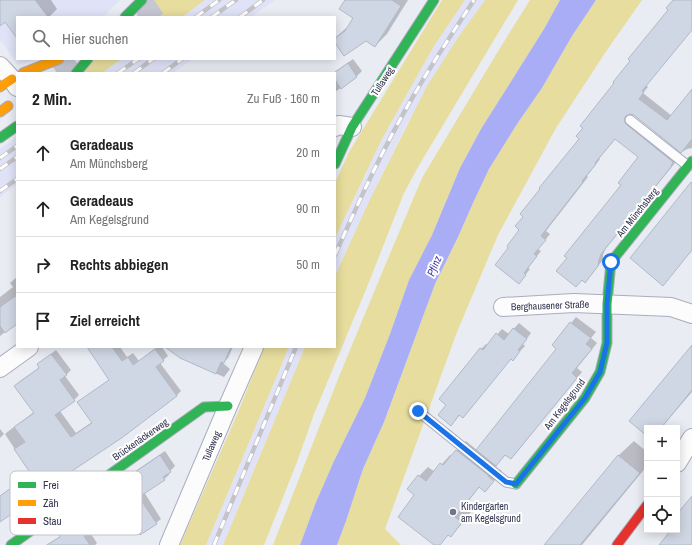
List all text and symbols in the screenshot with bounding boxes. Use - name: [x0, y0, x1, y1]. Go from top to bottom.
- search box: [16, 16, 336, 60]
- icon: search: [30, 27, 52, 49]
- text: Hier suchen: [62, 28, 128, 49]
- street label: Tullaweg: [368, 64, 397, 98]
- text: 2 Min.: [32, 87, 72, 110]
- text: Zu Fuß · 160 m: [247, 90, 320, 107]
- text: Geradeaus: [70, 134, 134, 155]
- icon: ahead: [32, 142, 54, 164]
- text: 20 m: [296, 144, 320, 161]
- text: Am Münchsberg: [70, 155, 148, 172]
- street label: Am Münchsberg: [613, 185, 662, 240]
- text: Geradeaus: [70, 190, 134, 211]
- icon: ahead: [32, 198, 54, 220]
- text: 90 m: [296, 200, 320, 217]
- text: Am Kegelsgrund: [70, 211, 149, 228]
- water label: Pfinz: [424, 253, 445, 278]
- route start: [602, 253, 620, 271]
- icon: right: [32, 254, 54, 276]
- text: Rechts abbiegen: [70, 254, 168, 275]
- text: 50 m: [296, 256, 320, 273]
- street label: Berghausener Straße: [511, 298, 590, 313]
- icon: arrive: [32, 310, 54, 332]
- text: Ziel erreicht: [70, 310, 140, 331]
- street label: Am Kegelsgrund: [540, 376, 588, 433]
- route end: [409, 402, 427, 420]
- street label: Brückenäckerweg: [110, 415, 171, 463]
- map controls: [644, 425, 680, 533]
- button: +: [644, 425, 680, 461]
- street label: Tullaweg: [199, 428, 224, 464]
- button: −: [644, 461, 680, 497]
- legend: [10, 471, 142, 535]
- text: Frei: [43, 478, 59, 492]
- text: Zäh: [43, 496, 59, 510]
- button: locate: [644, 497, 680, 533]
- place label: Kindergarten am Kegelsgrund: [461, 500, 521, 525]
- marker: Kindergarten am Kegelsgrund: [448, 507, 458, 517]
- text: Stau: [43, 514, 62, 528]

